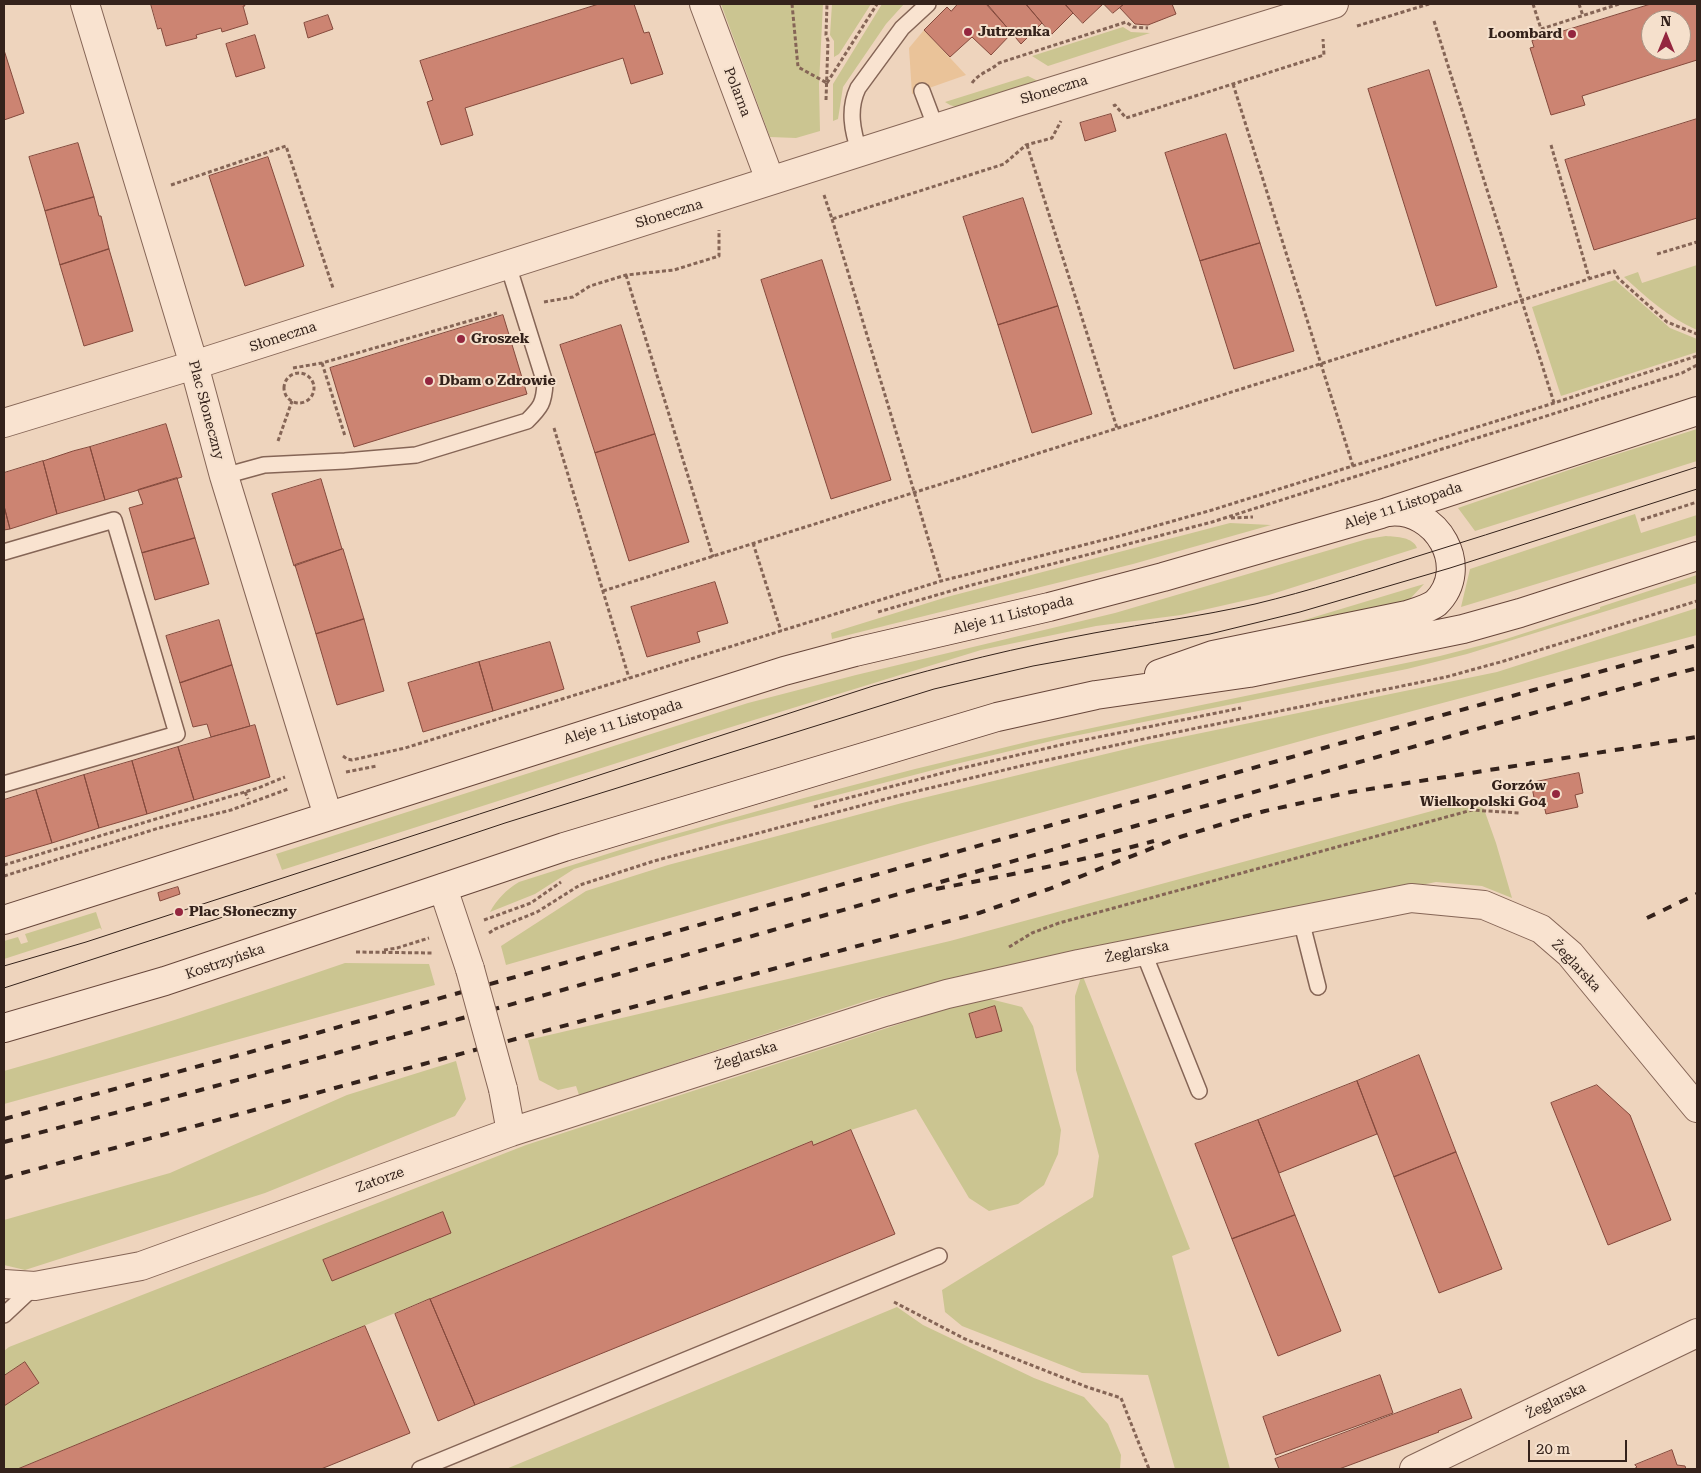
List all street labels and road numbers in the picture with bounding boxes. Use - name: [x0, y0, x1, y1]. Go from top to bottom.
- street label: Polarna: [720, 65, 754, 119]
- street label: Słoneczna: [1018, 72, 1090, 108]
- street label: Słoneczna: [633, 196, 705, 232]
- street label: Słoneczna: [247, 318, 319, 356]
- street label: Plac Słoneczny: [185, 358, 227, 462]
- street label: Aleje 11 Listopada: [1342, 479, 1464, 533]
- street label: Aleje 11 Listopada: [951, 592, 1075, 638]
- street label: Aleje 11 Listopada: [562, 696, 684, 748]
- street label: Żeglarska: [1548, 937, 1604, 995]
- street label: Żeglarska: [1104, 938, 1170, 966]
- street label: Kostrzyńska: [183, 941, 267, 983]
- street label: Żeglarska: [713, 1038, 779, 1074]
- street label: Zatorze: [354, 1164, 406, 1196]
- street label: Żeglarska: [1523, 1379, 1589, 1423]

